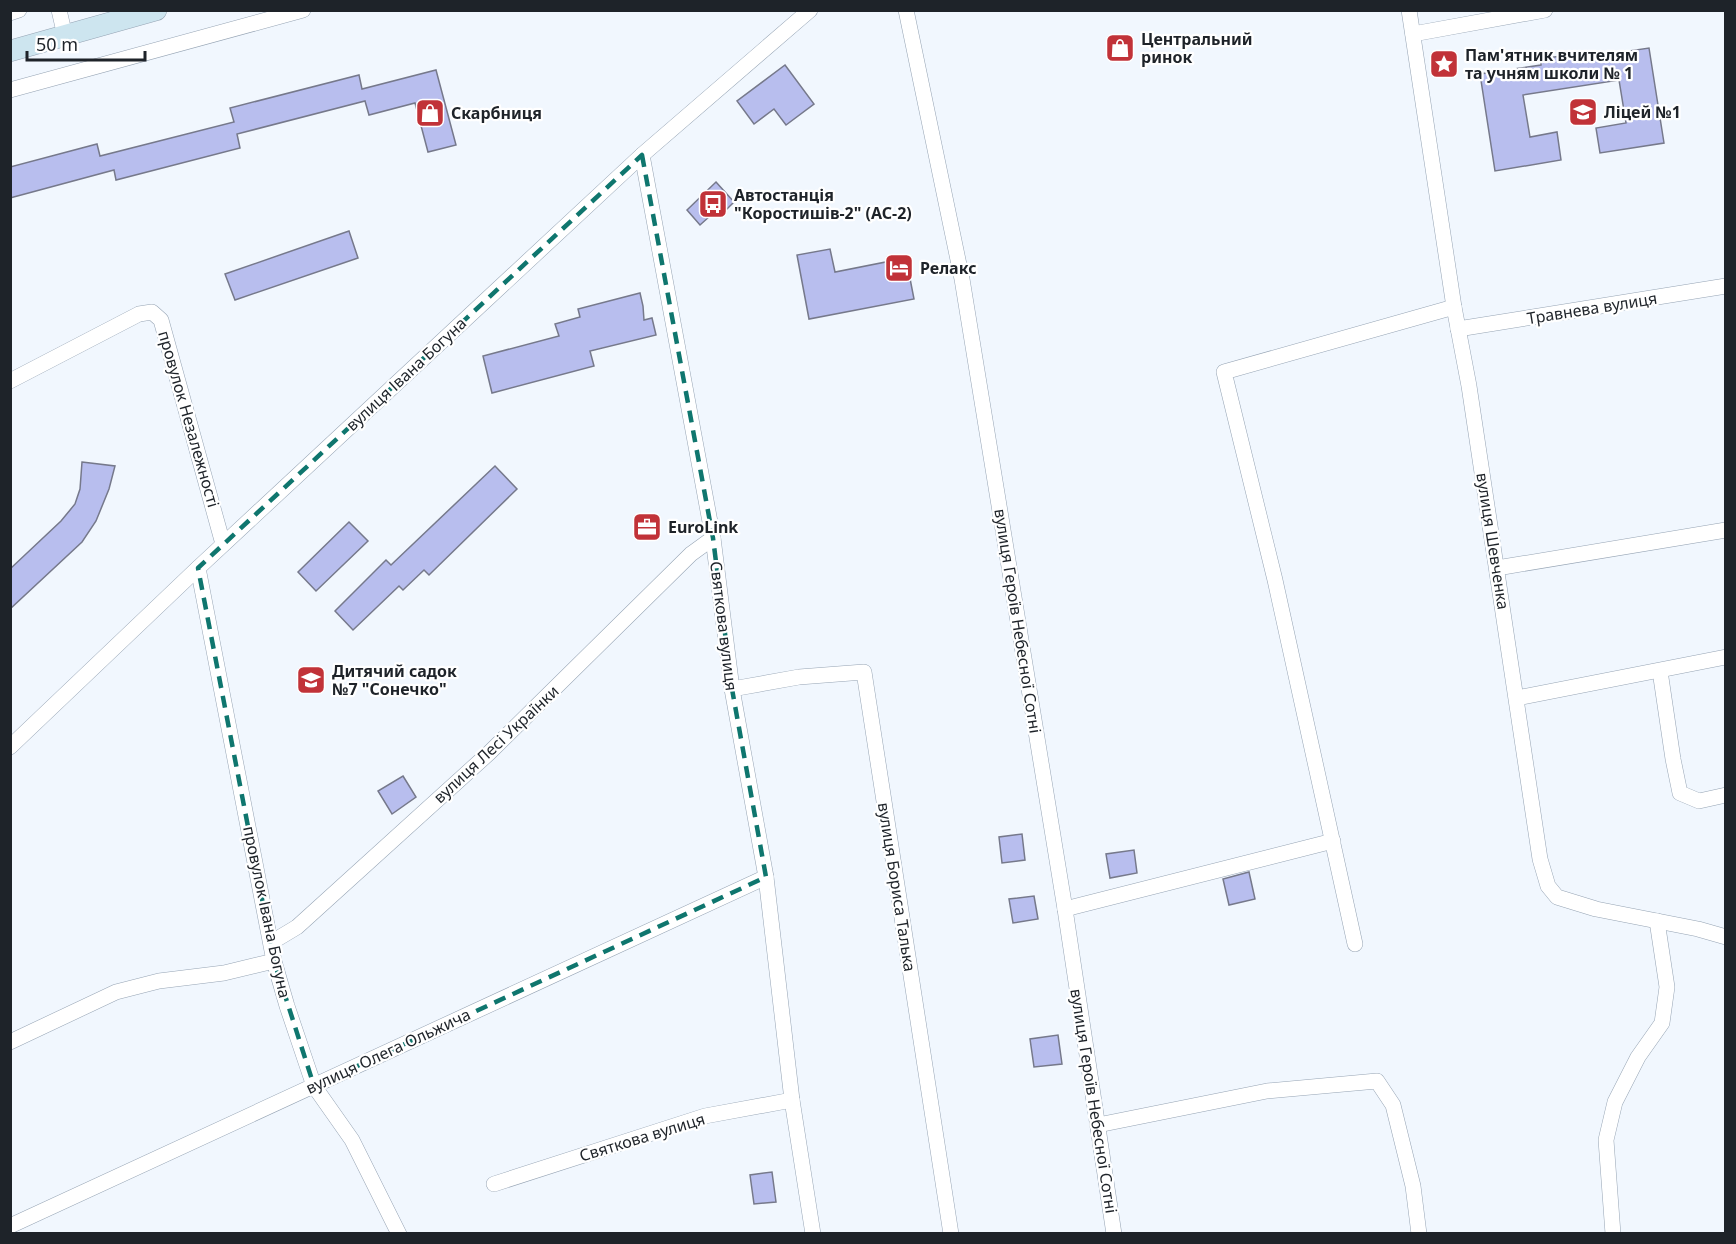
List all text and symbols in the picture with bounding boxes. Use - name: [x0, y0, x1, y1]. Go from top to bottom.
- scale bar: [27, 24, 146, 62]
- place label: Центральний ринок: [1141, 28, 1253, 68]
- text: 50 m: [36, 32, 78, 56]
- shop icon: Центральний ринок: [1104, 32, 1136, 64]
- place label: Пам'ятник вчителям та учням школи № 1: [1465, 44, 1638, 84]
- place icon: Пам'ятник вчителям та учням школи № 1: [1428, 48, 1460, 80]
- school or university icon: Ліцей №1: [1567, 96, 1599, 128]
- shop icon: Скарбниця: [414, 97, 446, 129]
- place label: Ліцей №1: [1604, 101, 1681, 123]
- place label: Скарбниця: [451, 102, 542, 124]
- place label: Автостанція "Коростишів-2" (АС-2): [734, 184, 912, 224]
- bus stop icon: Автостанція "Коростишів-2" (АС-2): [697, 188, 729, 220]
- hotel icon: Релакс: [883, 252, 915, 284]
- place label: Релакс: [920, 257, 977, 279]
- street label: Травнева вулиця: [1525, 287, 1659, 329]
- street label: вулиця Івана Богуна: [341, 312, 471, 436]
- street label: провулок Незалежності: [153, 328, 225, 510]
- street label: вулиця Шевченка: [1471, 471, 1515, 611]
- street label: вулиця Героїв Небесної Сотні: [989, 507, 1047, 735]
- office icon: EuroLink: [631, 511, 663, 543]
- place label: EuroLink: [668, 516, 738, 538]
- street label: Святкова вулиця: [705, 560, 743, 692]
- place label: Дитячий садок №7 "Сонечко": [332, 660, 457, 700]
- school or university icon: Дитячий садок №7 "Сонечко": [295, 664, 327, 696]
- street label: вулиця Лесі Українки: [428, 680, 564, 808]
- street label: вулиця Бориса Талька: [873, 801, 921, 973]
- street label: провулок Івана Богуна: [238, 824, 296, 1000]
- street label: вулиця Героїв Небесної Сотні: [1065, 987, 1123, 1215]
- street label: вулиця Олега Ольжича: [302, 1003, 474, 1099]
- street label: Святкова вулиця: [576, 1107, 708, 1167]

